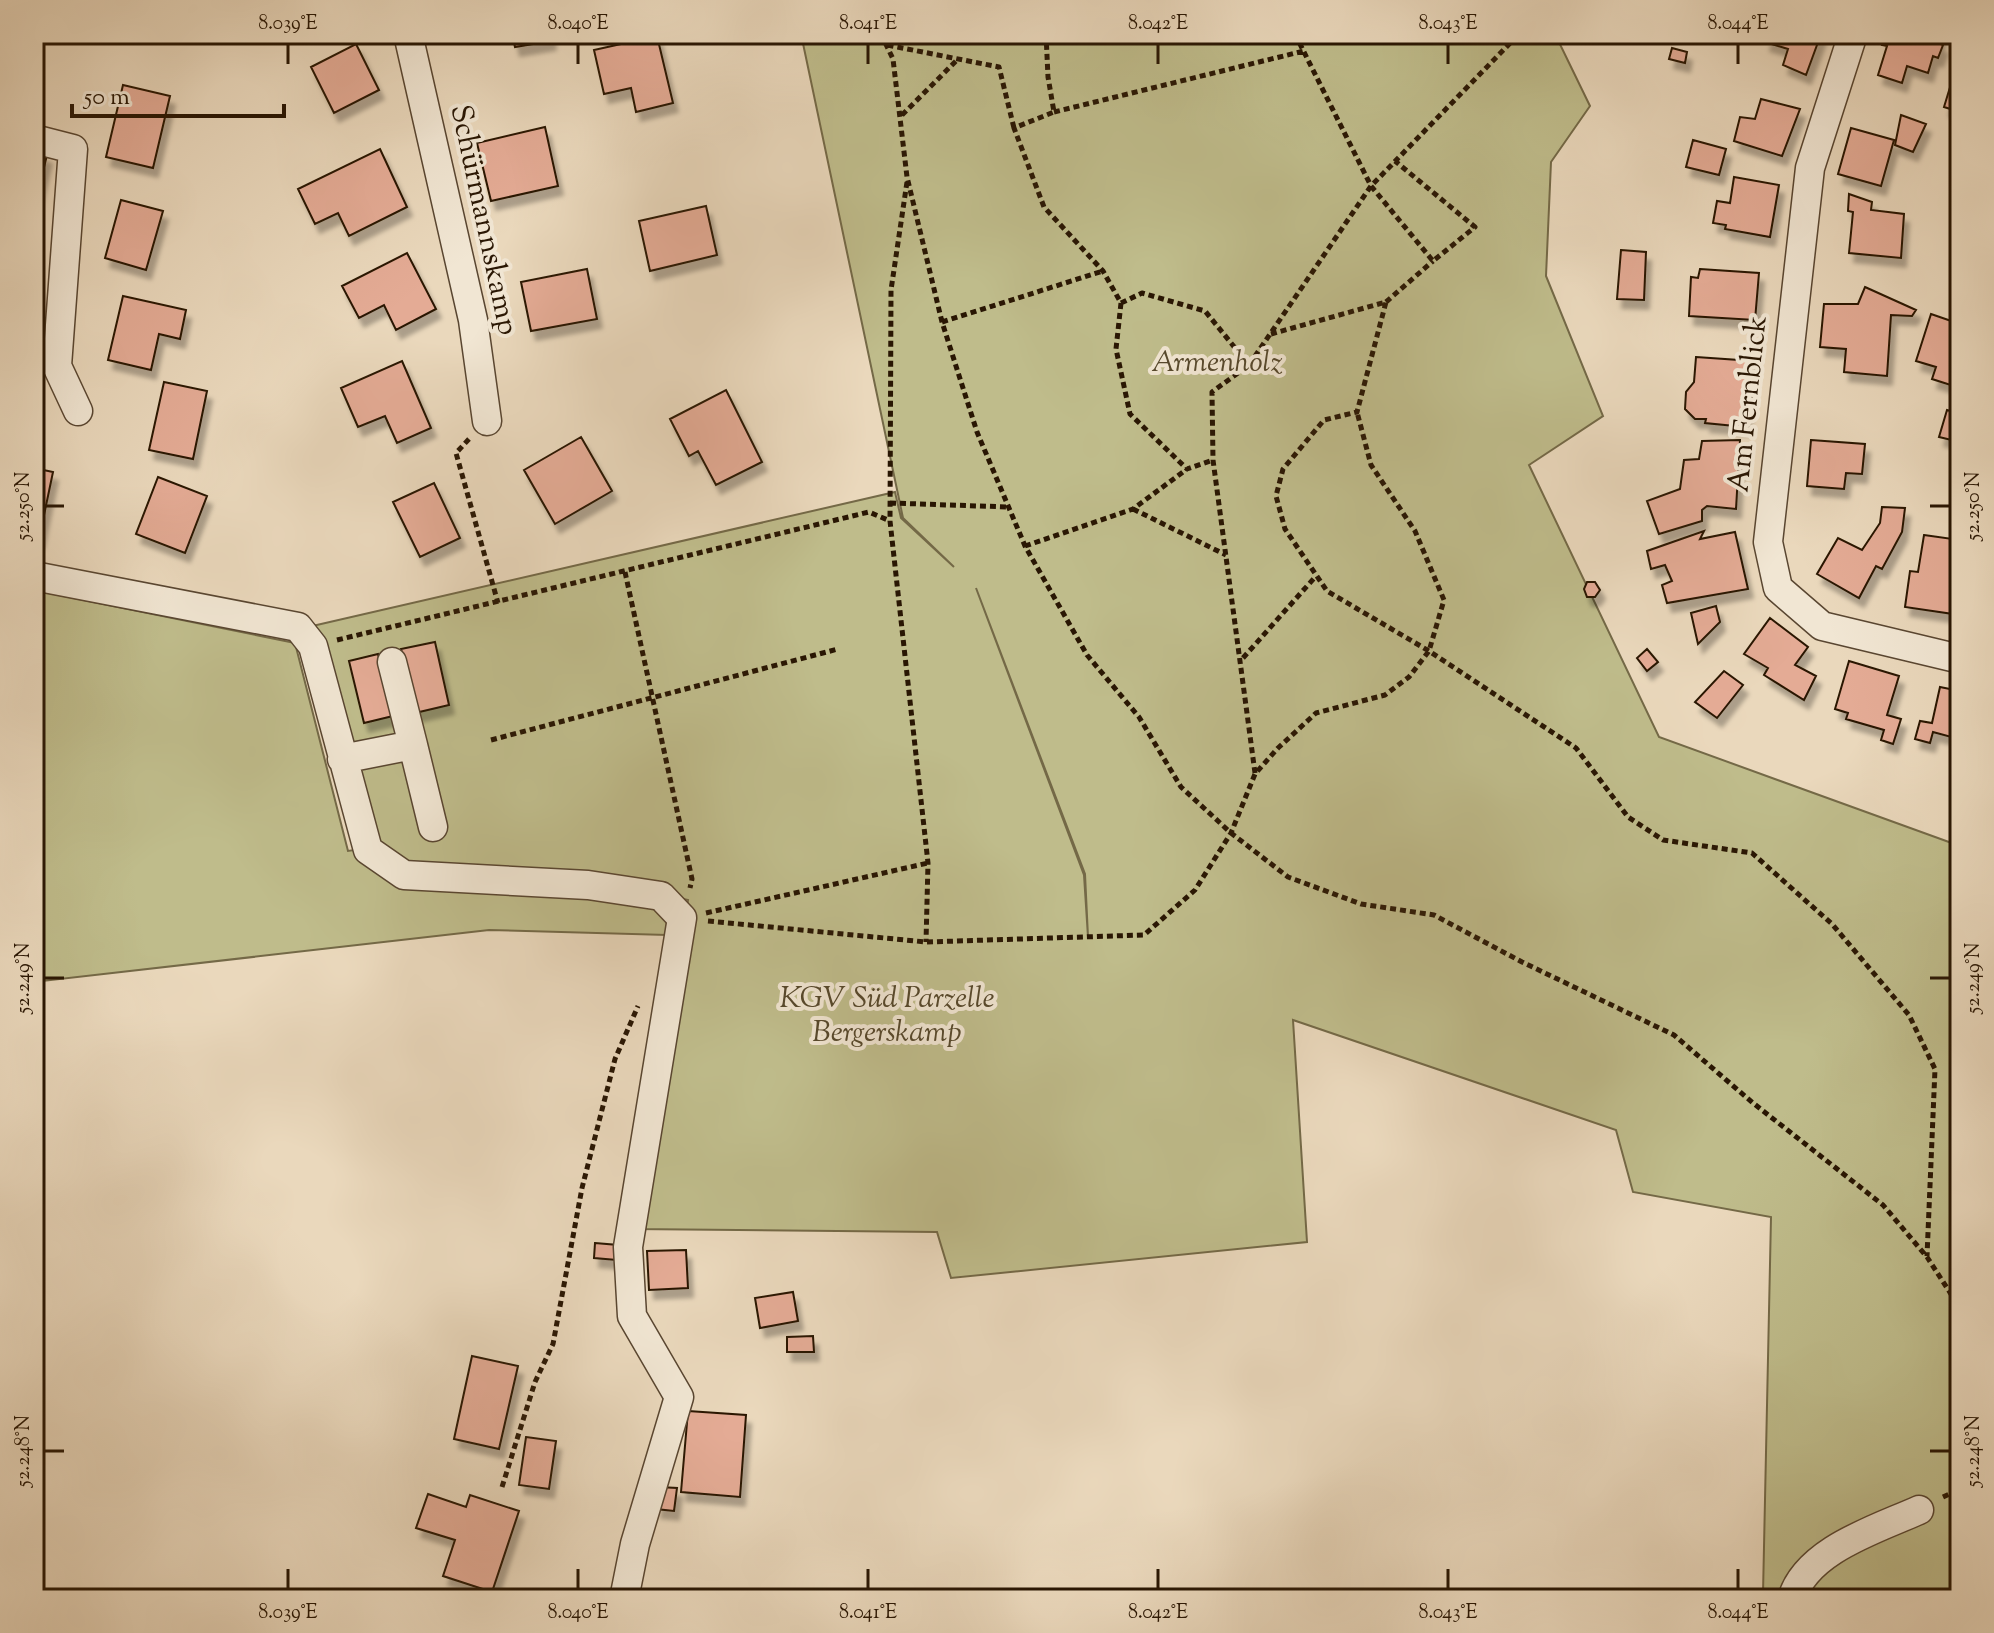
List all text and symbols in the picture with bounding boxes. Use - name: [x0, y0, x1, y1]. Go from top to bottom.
- text: 8.039°E: [258, 10, 318, 39]
- text: 8.040°E: [547, 10, 609, 39]
- text: 8.041°E: [839, 10, 897, 39]
- text: 8.042°E: [1128, 10, 1188, 39]
- text: 8.043°E: [1418, 10, 1478, 39]
- text: 8.044°E: [1707, 10, 1769, 39]
- scale bar: [72, 68, 284, 118]
- text: 50 m: [82, 81, 130, 115]
- street label: Schürmannskamp: [438, 101, 528, 339]
- street label: Am Fernblick: [1718, 314, 1780, 494]
- park label: Armenholz: [1151, 342, 1283, 385]
- text: 52.250°N: [10, 472, 39, 541]
- text: 52.250°N: [1960, 472, 1989, 541]
- text: 52.249°N: [10, 942, 39, 1014]
- text: 52.249°N: [1960, 942, 1989, 1014]
- park label: KGV Süd Parzelle Bergerskamp: [780, 978, 994, 1055]
- text: 52.248°N: [10, 1415, 39, 1488]
- text: 52.248°N: [1960, 1415, 1989, 1488]
- text: 8.039°E: [258, 1599, 318, 1628]
- text: 8.040°E: [547, 1599, 609, 1628]
- text: 8.041°E: [839, 1599, 897, 1628]
- text: 8.042°E: [1128, 1599, 1188, 1628]
- text: 8.043°E: [1418, 1599, 1478, 1628]
- text: 8.044°E: [1707, 1599, 1769, 1628]

